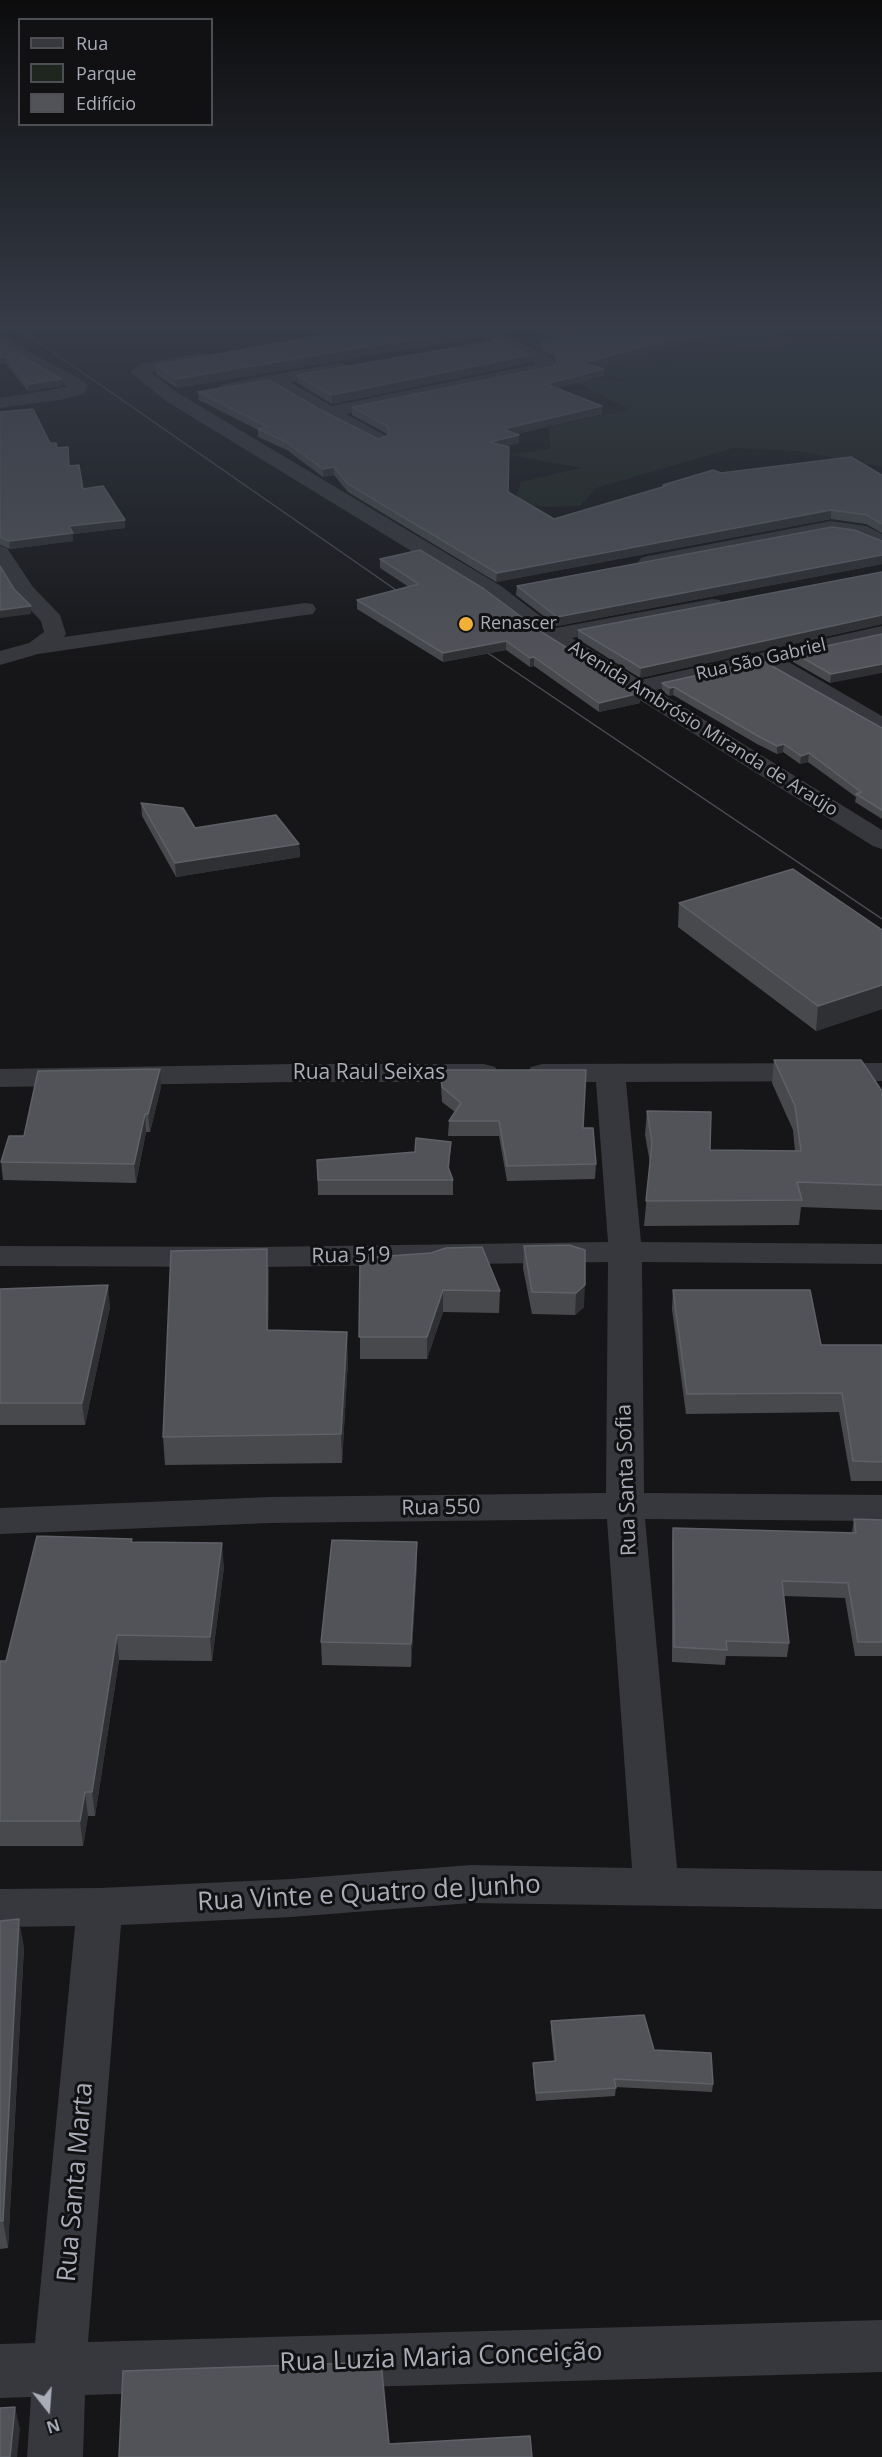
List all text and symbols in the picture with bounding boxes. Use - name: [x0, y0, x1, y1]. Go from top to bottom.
- legend: [18, 18, 213, 126]
- text: Rua: [76, 31, 108, 55]
- text: Parque: [76, 61, 136, 85]
- text: Edifício: [76, 91, 136, 115]
- place label: Renascer: [480, 613, 557, 635]
- marker: Renascer: [457, 615, 475, 633]
- street label: Rua São Gabriel: [694, 635, 828, 685]
- street label: Avenida Ambrósio Miranda de Araújo: [564, 637, 842, 821]
- street label: Rua Raul Seixas: [293, 1060, 445, 1086]
- street label: Rua 519: [311, 1243, 391, 1269]
- street label: Rua Santa Sofia: [612, 1404, 642, 1556]
- street label: Rua 550: [401, 1495, 481, 1521]
- street label: Rua Vinte e Quatro de Junho: [197, 1869, 541, 1919]
- street label: Rua Santa Marta: [52, 2081, 100, 2283]
- street label: Rua Luzia Maria Conceição: [279, 2337, 603, 2379]
- north arrow: [18, 2379, 78, 2439]
- text: N: [44, 2414, 63, 2439]

